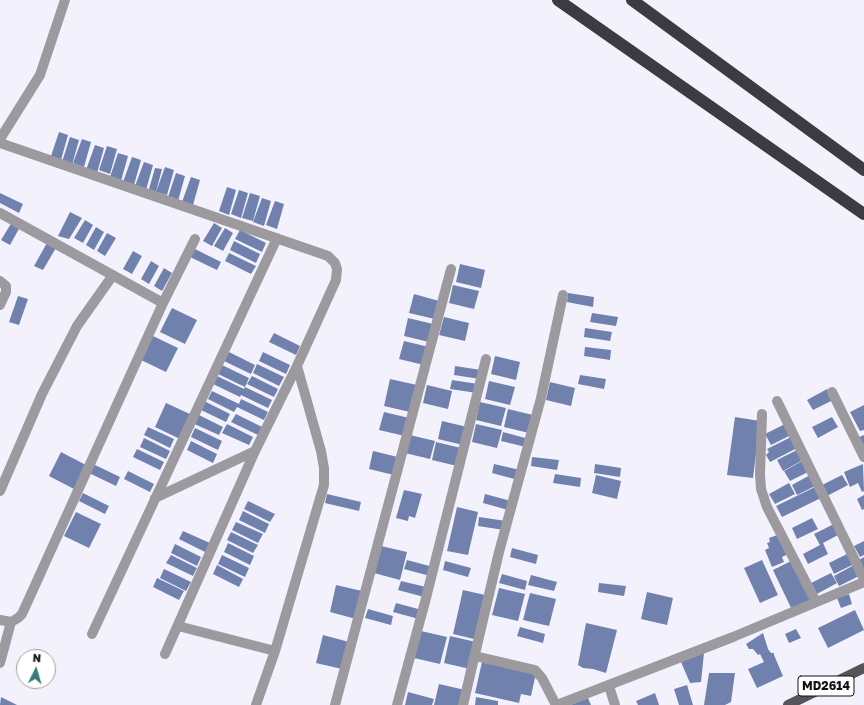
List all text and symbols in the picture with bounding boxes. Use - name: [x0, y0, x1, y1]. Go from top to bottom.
- north arrow: [16, 649, 56, 689]
- text: N: [32, 651, 42, 664]
- road number: MD2614: [798, 676, 854, 696]

